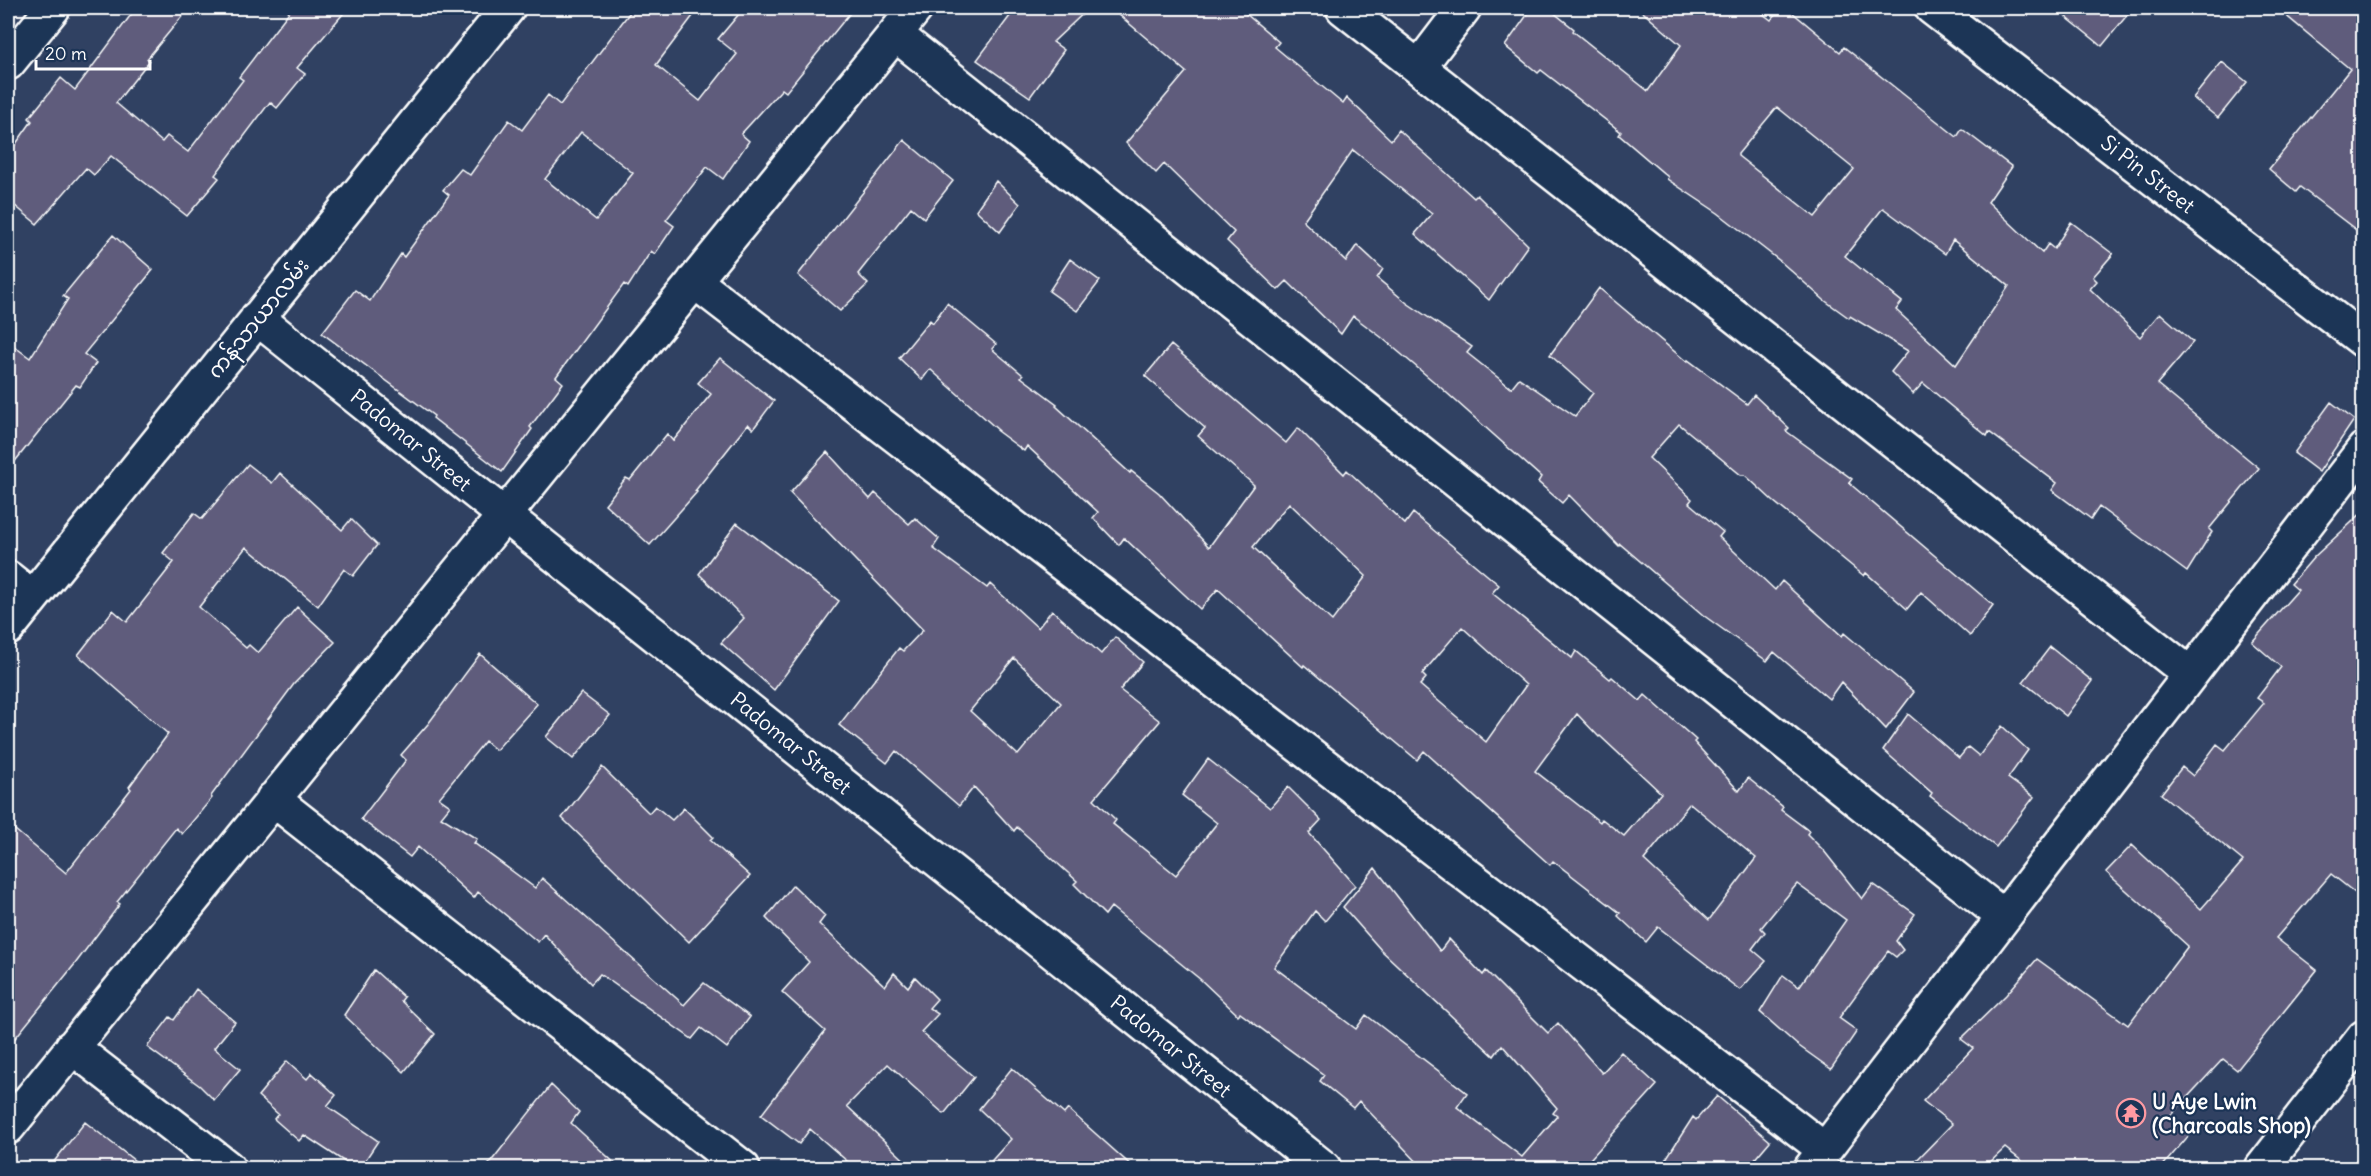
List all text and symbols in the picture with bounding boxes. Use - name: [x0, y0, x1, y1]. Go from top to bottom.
- scale bar: [36, 33, 150, 71]
- text: 20 m: [45, 42, 87, 65]
- street label: Si Pin Street: [2096, 129, 2200, 219]
- street label: ကန်သာယာလမ်း: [200, 251, 318, 386]
- street label: Padomar Street: [345, 383, 477, 497]
- street label: Padomar Street: [725, 686, 857, 800]
- street label: Padomar Street: [1105, 989, 1237, 1103]
- place label: U Aye Lwin (Charcoals Shop): [2152, 1088, 2311, 1139]
- temple icon: U Aye Lwin (Charcoals Shop): [2115, 1097, 2147, 1129]

